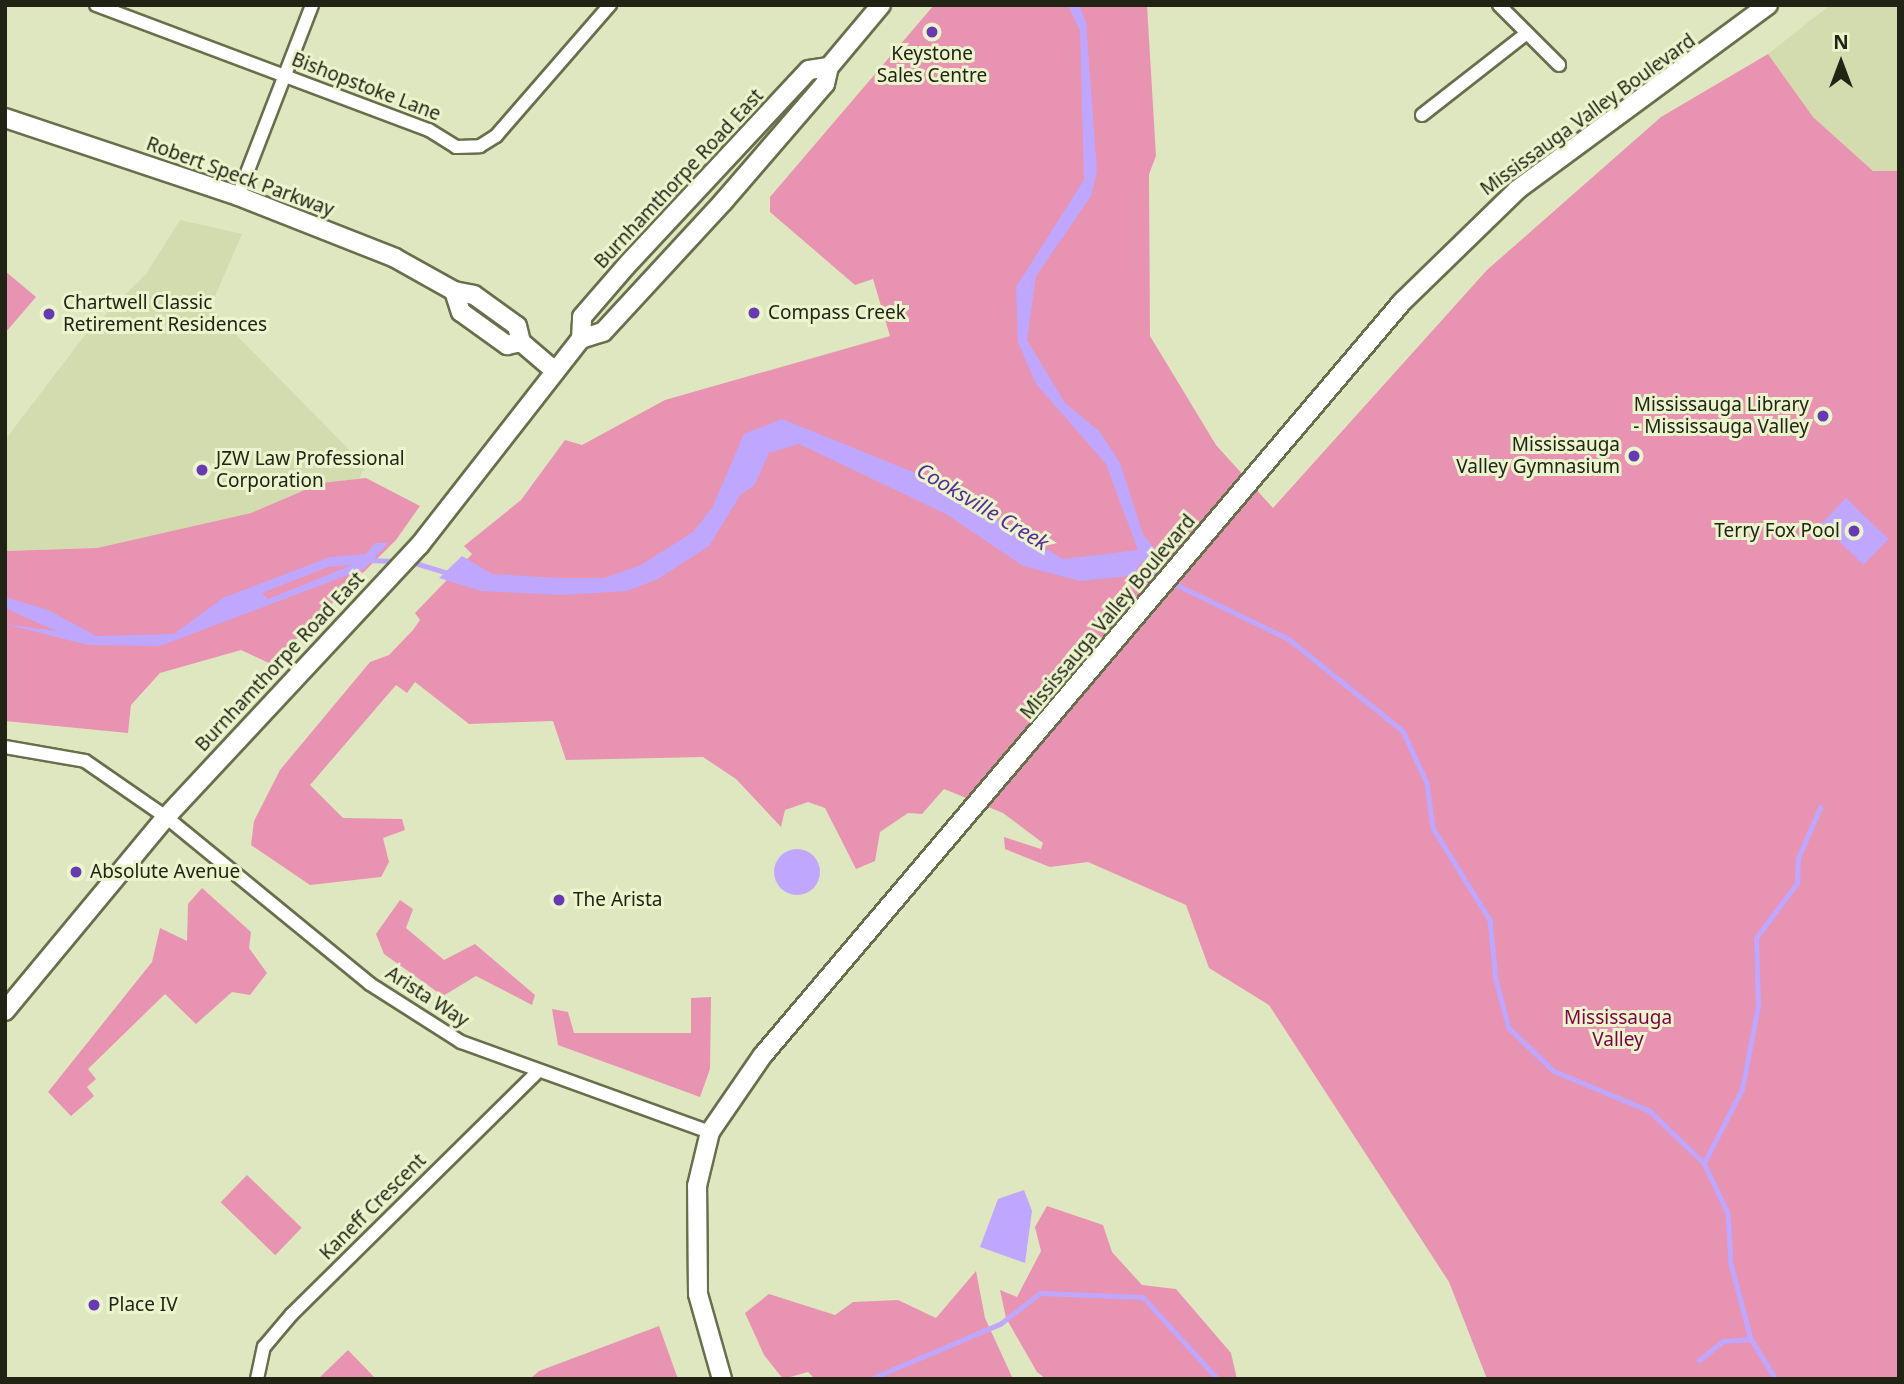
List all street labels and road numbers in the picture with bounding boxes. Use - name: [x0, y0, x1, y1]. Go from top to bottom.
- street label: Mississauga Valley Boulevard: [1476, 29, 1700, 201]
- street label: Bishopstoke Lane: [288, 48, 444, 126]
- street label: Burnhamthorpe Road East: [590, 85, 768, 273]
- street label: Robert Speck Parkway: [143, 132, 337, 222]
- street label: Mississauga Valley Boulevard: [1016, 510, 1200, 724]
- street label: Burnhamthorpe Road East: [191, 568, 369, 756]
- street label: Arista Way: [381, 962, 473, 1032]
- street label: Kaneff Crescent: [315, 1149, 431, 1265]

